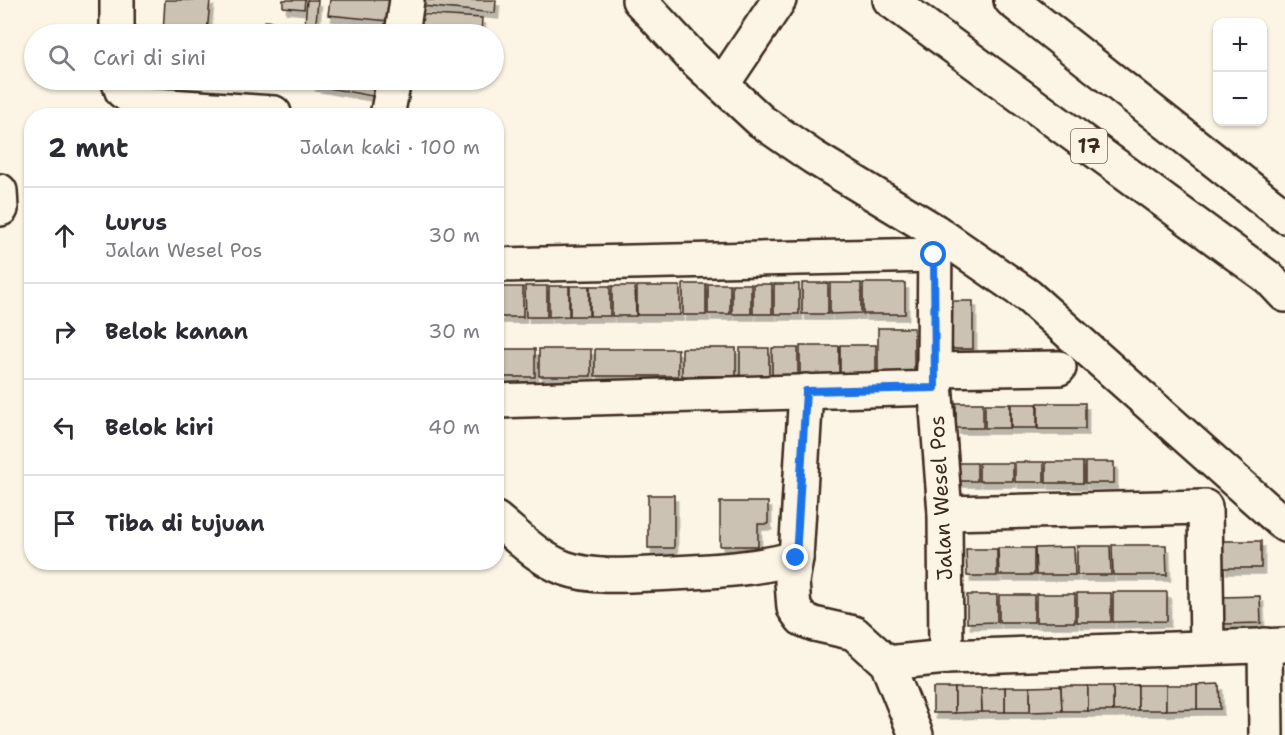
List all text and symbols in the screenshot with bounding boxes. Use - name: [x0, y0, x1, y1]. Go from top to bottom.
- map controls: [1213, 18, 1267, 126]
- button: +: [1213, 18, 1267, 72]
- search box: [24, 24, 504, 90]
- icon: search: [45, 41, 78, 74]
- text: Cari di sini: [93, 43, 206, 72]
- button: −: [1213, 72, 1267, 126]
- road number: 17: [1071, 129, 1107, 163]
- text: 2 mnt: [48, 130, 128, 165]
- text: Jalan kaki · 100 m: [299, 134, 480, 160]
- text: Lurus: [105, 208, 167, 237]
- icon: ahead: [48, 219, 81, 252]
- text: 30 m: [428, 222, 480, 248]
- text: Jalan Wesel Pos: [105, 237, 262, 263]
- route start: [920, 241, 946, 267]
- icon: right: [48, 315, 81, 348]
- text: Belok kanan: [105, 317, 248, 346]
- text: 30 m: [428, 318, 480, 344]
- icon: left: [48, 411, 81, 444]
- text: Belok kiri: [105, 413, 214, 442]
- text: 40 m: [428, 414, 480, 440]
- street label: Jalan Wesel Pos: [923, 415, 959, 581]
- icon: arrive: [48, 507, 81, 540]
- text: Tiba di tujuan: [105, 509, 265, 538]
- route end: [782, 544, 808, 570]

